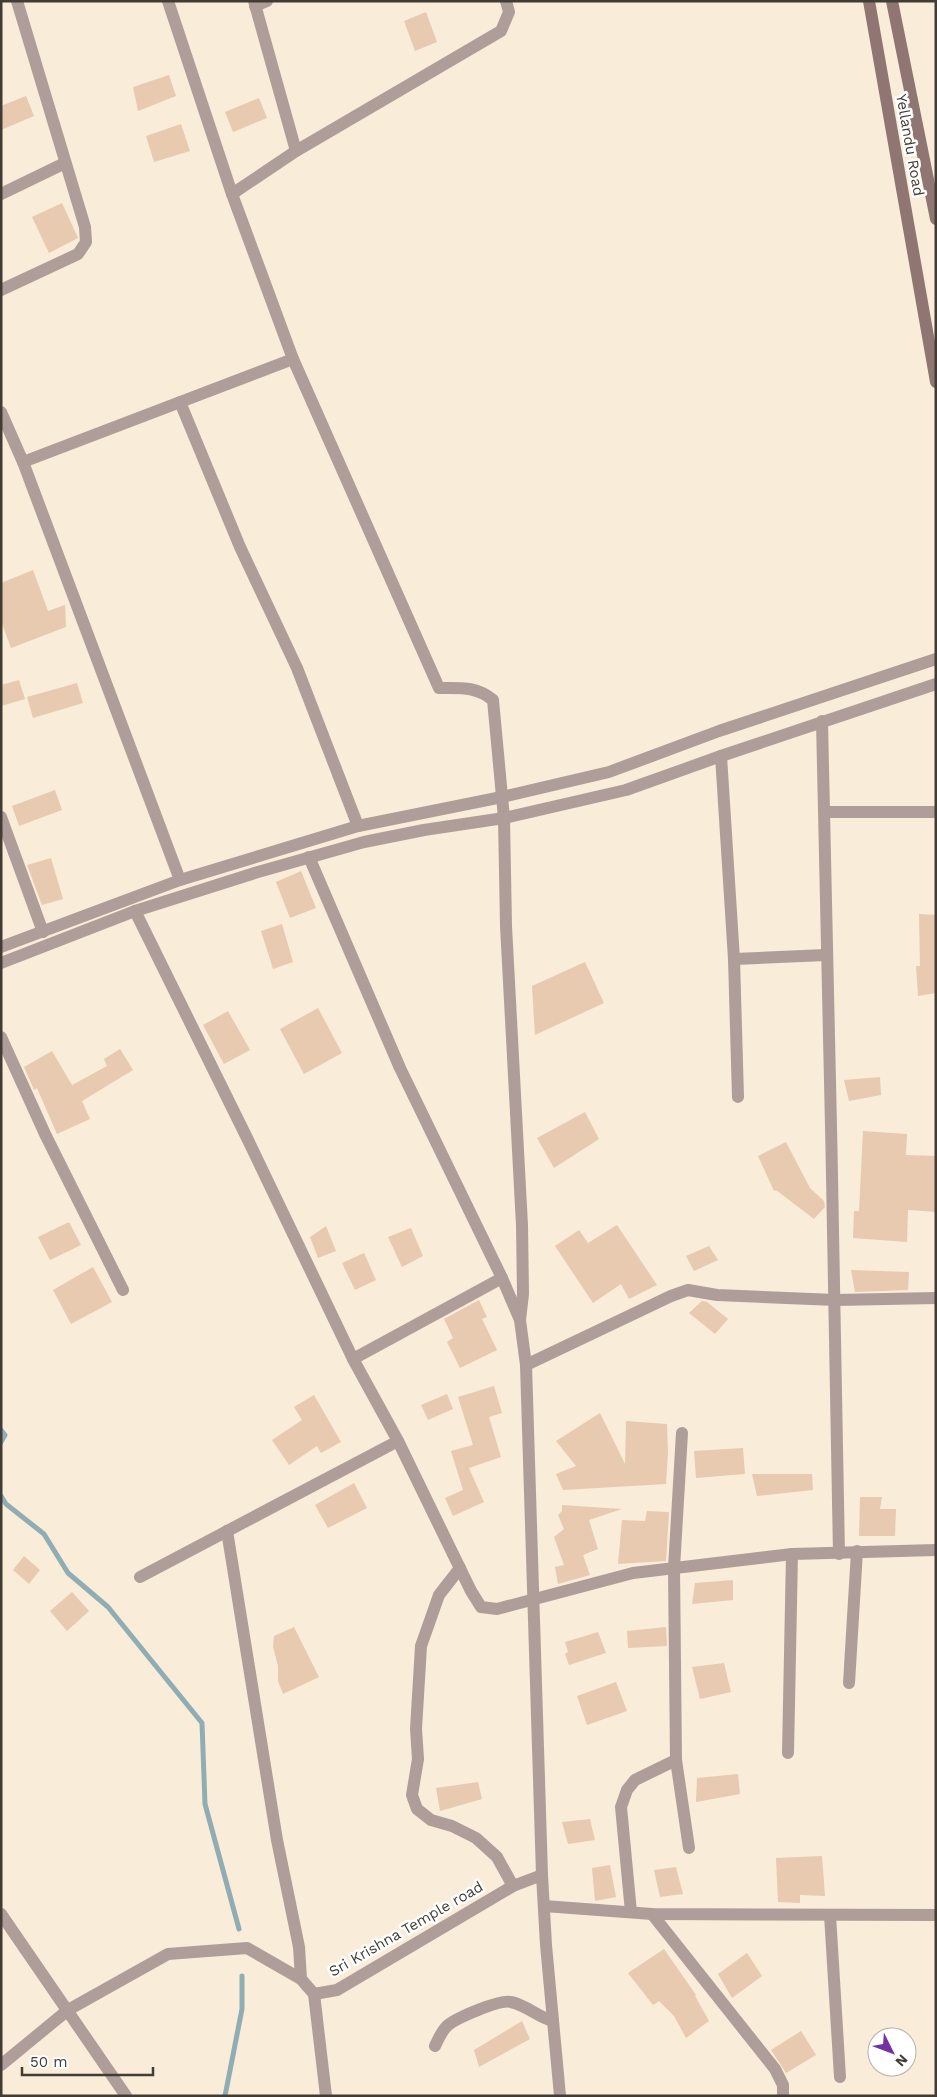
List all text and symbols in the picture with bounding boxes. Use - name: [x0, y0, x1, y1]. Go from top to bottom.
- street label: Yellandu Road: [892, 92, 928, 198]
- street label: Sri Krishna Temple road: [326, 1877, 486, 1981]
- north arrow: [867, 2027, 917, 2077]
- scale bar: [22, 2044, 154, 2076]
- text: N: [892, 2051, 911, 2070]
- text: 50 m: [30, 2053, 67, 2071]

